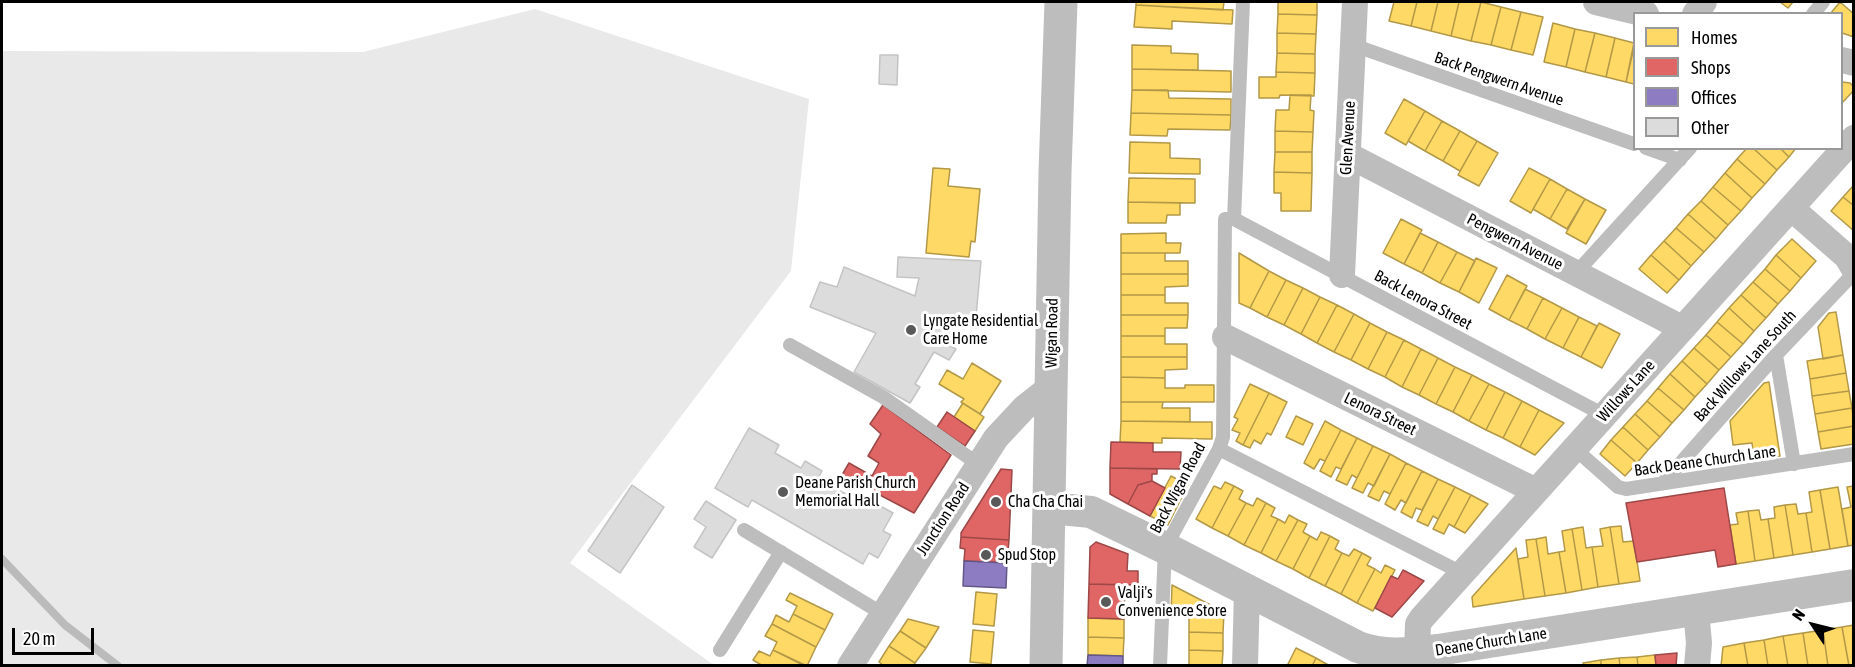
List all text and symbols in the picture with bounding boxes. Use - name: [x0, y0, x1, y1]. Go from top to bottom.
- legend: [1633, 12, 1843, 150]
- text: Homes: [1691, 27, 1737, 48]
- street label: Back Pengwern Avenue: [1432, 48, 1566, 110]
- text: Shops: [1691, 57, 1731, 78]
- text: Offices: [1691, 87, 1737, 108]
- street label: Glen Avenue: [1336, 101, 1360, 175]
- text: Other: [1691, 117, 1729, 138]
- street label: Pengwern Avenue: [1464, 210, 1566, 274]
- street label: Back Lenora Street: [1371, 266, 1475, 334]
- street label: Wigan Road: [1042, 298, 1062, 368]
- street label: Back Willows Lane South: [1690, 306, 1800, 426]
- place label: Lyngate Residential Care Home: [923, 311, 1038, 349]
- marker: Lyngate Residential Care Home: [904, 323, 918, 337]
- street label: Willows Lane: [1593, 356, 1659, 426]
- street label: Lenora Street: [1341, 388, 1419, 440]
- street label: Back Wigan Road: [1146, 439, 1210, 537]
- street label: Back Deane Church Lane: [1633, 442, 1777, 480]
- place label: Deane Parish Church Memorial Hall: [795, 473, 916, 511]
- street label: Junction Road: [912, 479, 974, 559]
- marker: Deane Parish Church Memorial Hall: [776, 485, 790, 499]
- place label: Cha Cha Chai: [1008, 492, 1083, 512]
- marker: Cha Cha Chai: [989, 495, 1003, 509]
- place label: Spud Stop: [998, 545, 1056, 565]
- marker: Spud Stop: [979, 548, 993, 562]
- place label: Valji's Convenience Store: [1118, 583, 1227, 621]
- marker: Valji's Convenience Store: [1099, 595, 1113, 609]
- north arrow: [1783, 595, 1843, 655]
- text: N: [1788, 606, 1808, 624]
- scale bar: [15, 616, 98, 654]
- street label: Deane Church Lane: [1434, 624, 1548, 660]
- text: 20 m: [23, 628, 55, 649]

